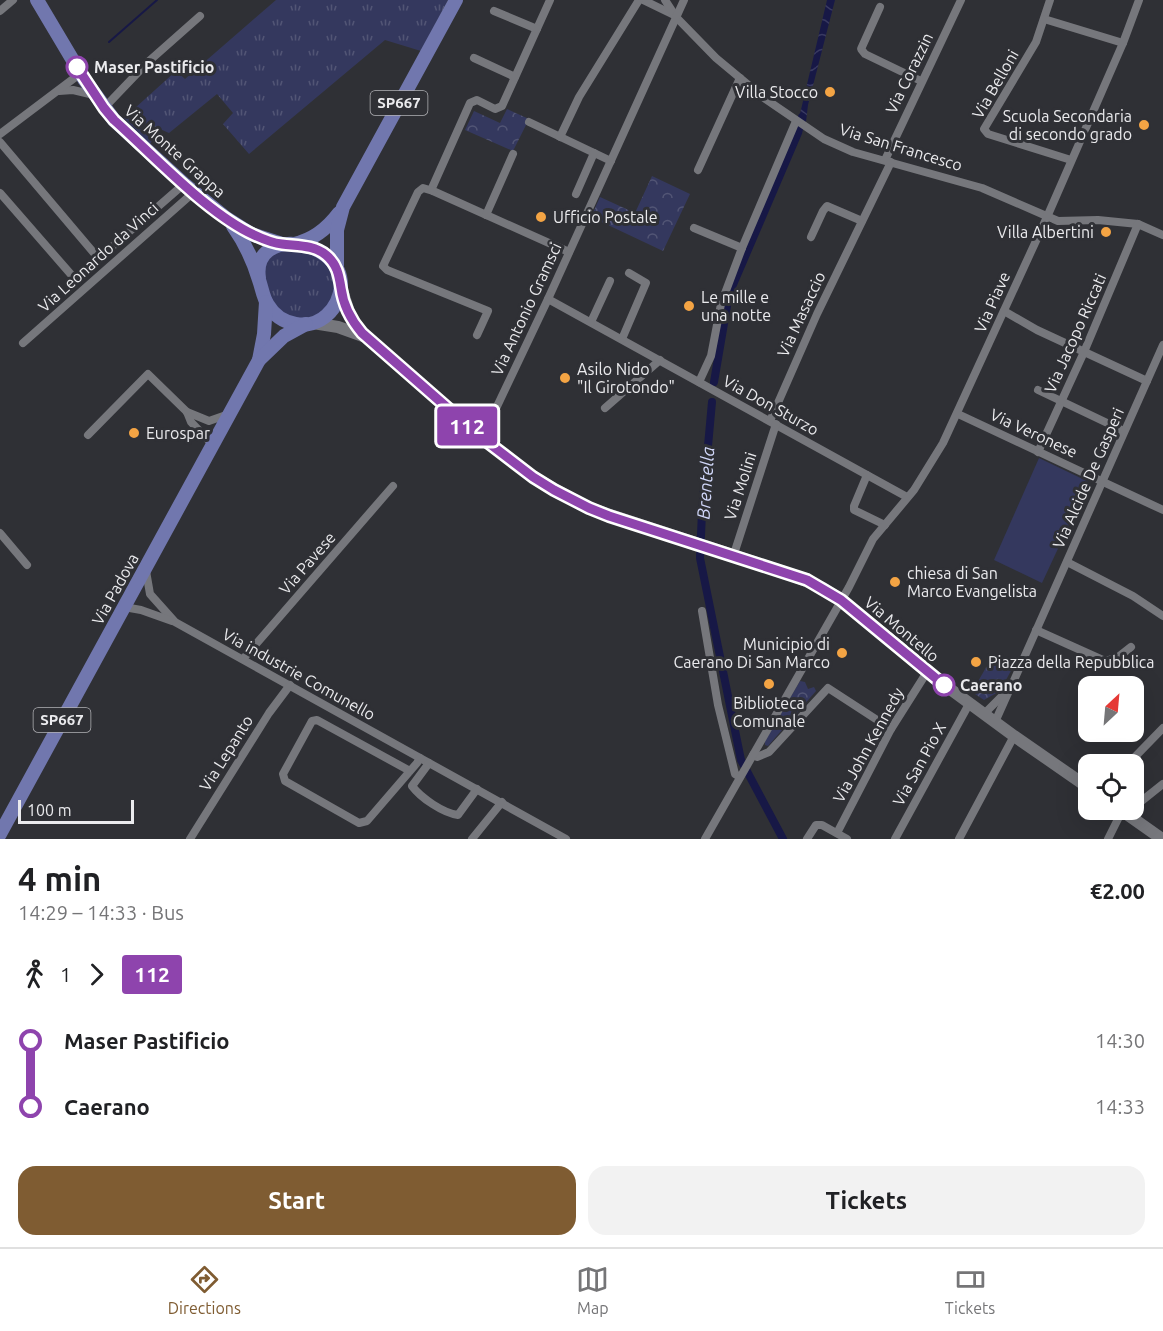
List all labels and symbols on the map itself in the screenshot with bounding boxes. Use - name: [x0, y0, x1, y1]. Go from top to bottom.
- street label: Via Corazzin: [882, 30, 936, 116]
- street label: Via Belloni: [968, 46, 1022, 122]
- marker: Maser Pastificio: [66, 56, 88, 78]
- place label: Maser Pastificio: [94, 58, 214, 76]
- place label: Villa Stocco: [735, 83, 818, 101]
- marker: Villa Stocco: [823, 85, 837, 99]
- road number: SP667: [370, 91, 428, 115]
- street label: Via Monte Grappa: [121, 101, 229, 201]
- place label: Scuola Secondaria di secondo grado: [1003, 107, 1132, 143]
- marker: Scuola Secondaria di secondo grado: [1137, 118, 1151, 132]
- street label: Via San Francesco: [837, 120, 965, 174]
- street label: Via Leonardo da Vinci: [34, 199, 162, 315]
- place label: Ufficio Postale: [553, 208, 658, 226]
- marker: Ufficio Postale: [534, 210, 548, 224]
- place label: Villa Albertini: [997, 223, 1094, 241]
- marker: Villa Albertini: [1099, 225, 1113, 239]
- street label: Via Antonio Gramsci: [487, 240, 565, 378]
- street label: Via Masaccio: [773, 269, 829, 359]
- street label: Via Piave: [971, 269, 1013, 335]
- street label: Via Jacopo Riccati: [1041, 271, 1109, 395]
- place label: Le mille e una notte: [701, 288, 771, 324]
- marker: Le mille e una notte: [682, 299, 696, 313]
- place label: Asilo Nido "Il Girotondo": [577, 360, 675, 396]
- marker: Asilo Nido "Il Girotondo": [558, 371, 572, 385]
- street label: Via Don Sturzo: [720, 371, 822, 439]
- street label: Via Veronese: [988, 405, 1080, 461]
- street label: Via Alcide De Gasperi: [1049, 405, 1127, 551]
- line badge: 112: [432, 406, 502, 446]
- place label: Eurospar: [146, 424, 210, 442]
- marker: Eurospar: [127, 426, 141, 440]
- water label: Brentella: [692, 446, 718, 520]
- street label: Via Molini: [720, 450, 760, 522]
- street label: Via Pavese: [275, 528, 339, 598]
- street label: Via Padova: [88, 550, 142, 628]
- place label: chiesa di San Marco Evangelista: [907, 564, 1037, 600]
- marker: chiesa di San Marco Evangelista: [888, 575, 902, 589]
- street label: Via Montello: [861, 593, 943, 665]
- street label: Via industrie Comunello: [220, 625, 378, 723]
- place label: Municipio di Caerano Di San Marco: [673, 635, 830, 671]
- marker: Municipio di Caerano Di San Marco: [835, 646, 849, 660]
- place label: Piazza della Repubblica: [988, 653, 1154, 671]
- marker: Piazza della Repubblica: [969, 655, 983, 669]
- marker: Caerano: [933, 674, 955, 696]
- place label: Caerano: [960, 676, 1022, 694]
- north arrow: [1078, 676, 1144, 742]
- marker: Biblioteca Comunale: [762, 677, 776, 691]
- street label: Via John Kennedy: [829, 684, 907, 805]
- place label: Biblioteca Comunale: [733, 694, 805, 730]
- road number: SP667: [34, 708, 90, 732]
- street label: Via Lepanto: [196, 712, 256, 794]
- street label: Via San Pio X: [889, 719, 949, 809]
- scale bar: [18, 797, 134, 824]

